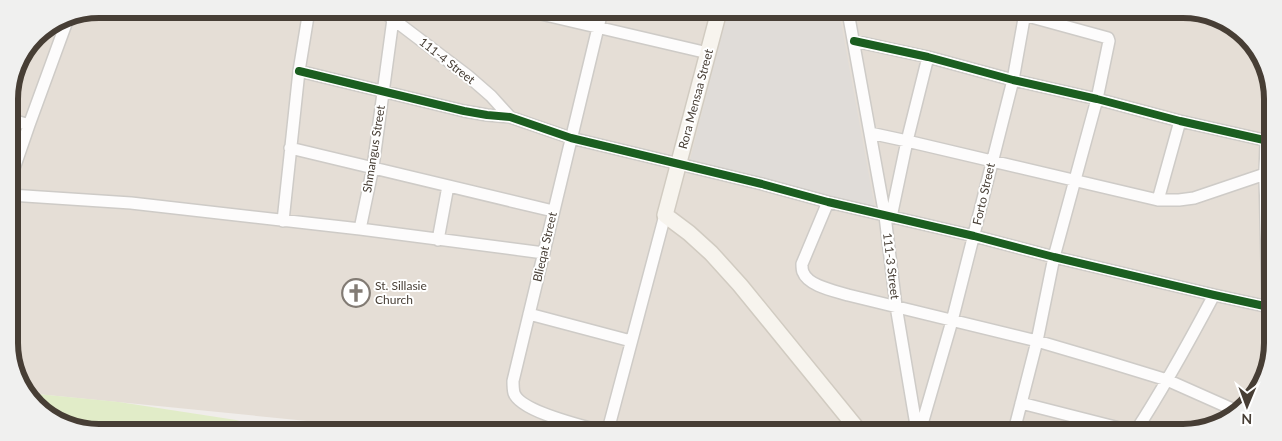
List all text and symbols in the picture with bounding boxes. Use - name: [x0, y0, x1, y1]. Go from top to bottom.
- street label: 111-4 Street: [416, 34, 479, 88]
- street label: Rora Mensaa Street: [675, 47, 716, 151]
- street label: Shmangus Street: [359, 103, 388, 194]
- street label: Forto Street: [969, 161, 998, 226]
- street label: Blieqat Street: [529, 210, 560, 283]
- street label: 111-3 Street: [880, 232, 903, 301]
- church icon: St. Sillasie Church: [341, 278, 371, 308]
- place label: St. Sillasie Church: [375, 278, 427, 307]
- north arrow: [1222, 381, 1272, 431]
- text: N: [1241, 411, 1252, 428]

